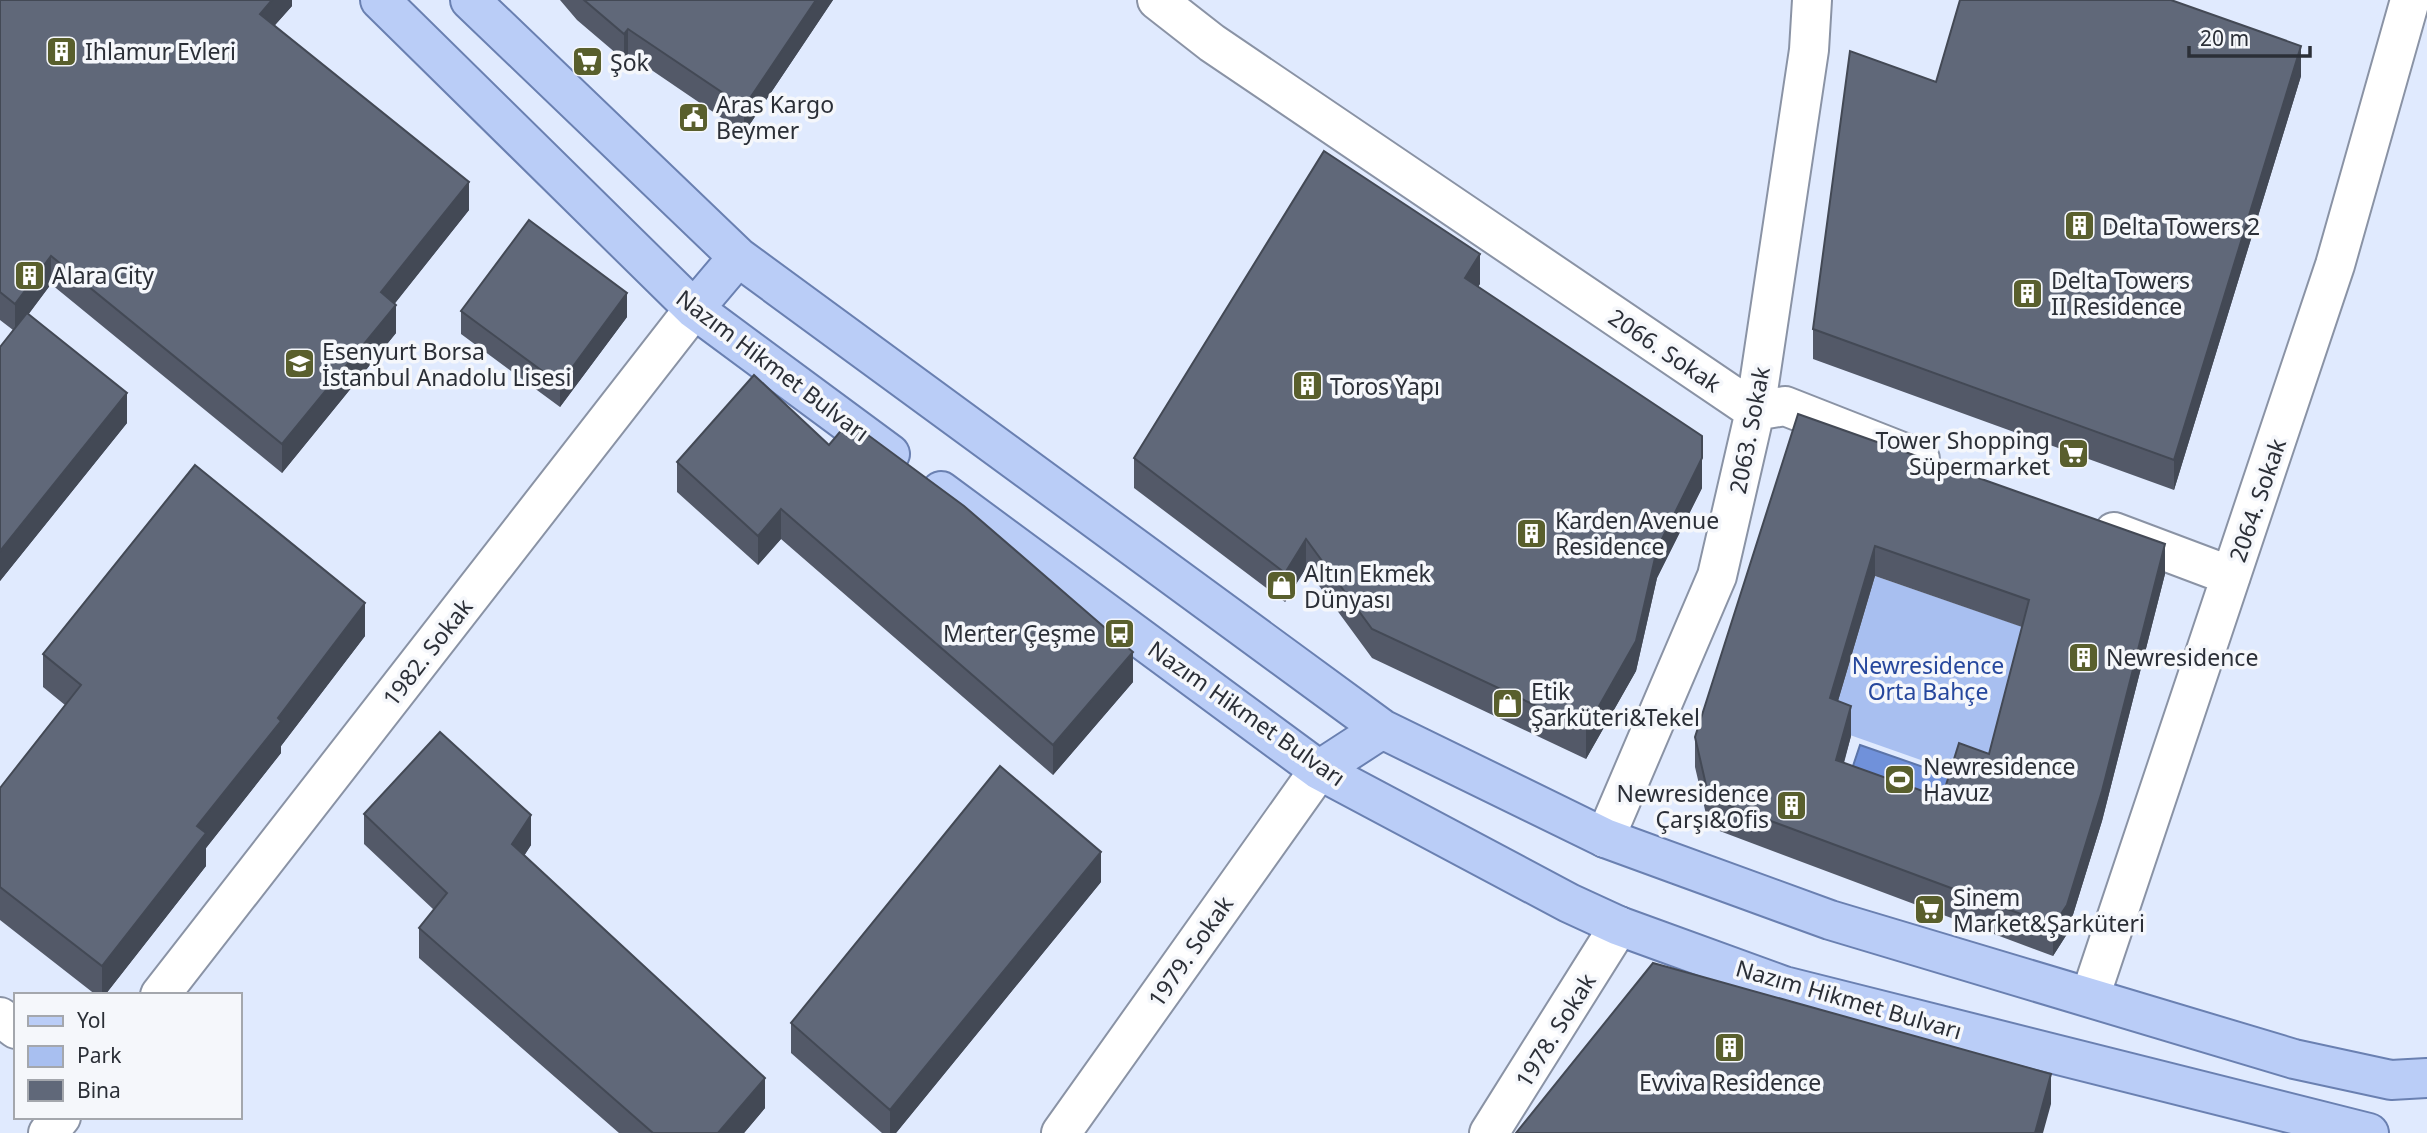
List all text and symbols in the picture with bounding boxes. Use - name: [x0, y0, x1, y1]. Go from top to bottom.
- scale bar: [2189, 14, 2310, 58]
- text: 20 m: [2200, 24, 2249, 52]
- building icon: Ihlamur Evleri: [45, 34, 79, 68]
- place label: Ihlamur Evleri: [85, 35, 236, 67]
- supermarket icon: Şok: [570, 45, 604, 79]
- place label: Şok: [610, 46, 650, 78]
- place label: Aras Kargo Beymer: [716, 88, 834, 146]
- public building icon: Aras Kargo Beymer: [676, 100, 710, 134]
- building icon: Delta Towers 2: [2062, 209, 2096, 243]
- place label: Delta Towers 2: [2102, 210, 2260, 242]
- building icon: Alara City: [12, 258, 46, 292]
- place label: Alara City: [52, 259, 154, 291]
- place label: Delta Towers II Residence: [2051, 264, 2190, 322]
- building icon: Delta Towers II Residence: [2011, 276, 2045, 310]
- street label: Nazım Hikmet Bulvarı: [670, 282, 876, 448]
- street label: 2066. Sokak: [1603, 301, 1728, 400]
- place label: Esenyurt Borsa İstanbul Anadolu Lisesi: [322, 335, 571, 393]
- school or university icon: Esenyurt Borsa İstanbul Anadolu Lisesi: [282, 347, 316, 381]
- street label: 2063. Sokak: [1721, 363, 1777, 496]
- building icon: Toros Yapı: [1290, 369, 1324, 403]
- place label: Toros Yapı: [1330, 370, 1440, 402]
- place label: Tower Shopping Süpermarket: [1875, 424, 2050, 482]
- street label: 2064. Sokak: [2221, 433, 2293, 566]
- supermarket icon: Tower Shopping Süpermarket: [2056, 436, 2090, 470]
- place label: Karden Avenue Residence: [1555, 504, 1719, 562]
- building icon: Karden Avenue Residence: [1515, 516, 1549, 550]
- place label: Altın Ekmek Dünyası: [1304, 557, 1432, 615]
- shop icon: Altın Ekmek Dünyası: [1264, 569, 1298, 603]
- street label: 1982. Sokak: [375, 591, 480, 713]
- bus stop icon: Merter Çeşme: [1102, 616, 1136, 650]
- place label: Merter Çeşme: [943, 617, 1096, 649]
- street label: Nazım Hikmet Bulvarı: [1142, 633, 1352, 793]
- building icon: Newresidence: [2066, 640, 2100, 674]
- place label: Newresidence: [2106, 641, 2258, 673]
- park label: Newresidence Orta Bahçe: [1852, 649, 2004, 707]
- place label: Etik Şarküteri&Tekel: [1531, 675, 1700, 733]
- shop icon: Etik Şarküteri&Tekel: [1491, 687, 1525, 721]
- place label: Newresidence Havuz: [1923, 750, 2075, 808]
- sports icon: Newresidence Havuz: [1883, 762, 1917, 796]
- place label: Newresidence Çarşı&Ofis: [1617, 777, 1769, 835]
- building icon: Newresidence Çarşı&Ofis: [1775, 789, 1809, 823]
- place label: Sinem Market&Şarküteri: [1953, 881, 2145, 939]
- street label: 1979. Sokak: [1140, 888, 1240, 1013]
- supermarket icon: Sinem Market&Şarküteri: [1913, 893, 1947, 927]
- street label: Nazım Hikmet Bulvarı: [1732, 951, 1966, 1047]
- street label: 1978. Sokak: [1507, 966, 1603, 1093]
- legend: [14, 993, 242, 1119]
- text: Yol: [77, 1006, 106, 1034]
- building icon: Evviva Residence: [1713, 1031, 1747, 1065]
- text: Park: [77, 1041, 122, 1069]
- place label: Evviva Residence: [1639, 1066, 1821, 1098]
- text: Bina: [77, 1076, 121, 1104]

